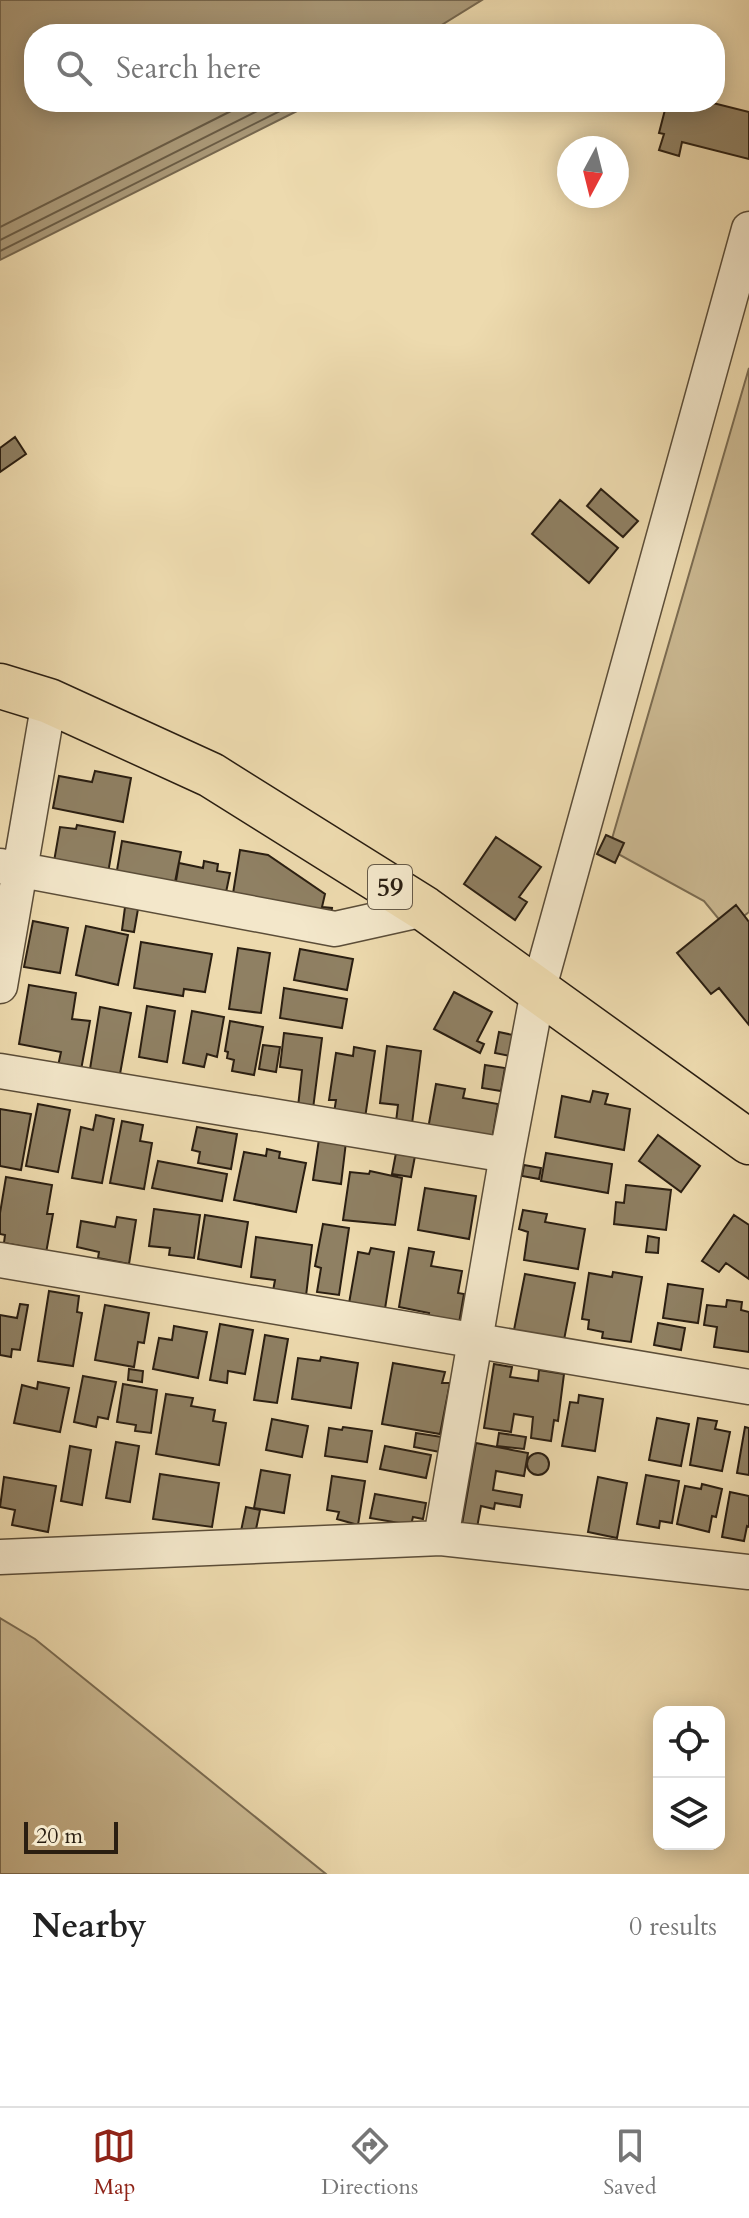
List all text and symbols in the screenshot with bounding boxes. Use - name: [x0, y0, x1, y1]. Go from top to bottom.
- search box: [24, 24, 725, 112]
- icon: search: [52, 46, 96, 90]
- text: Search here: [116, 48, 261, 89]
- north arrow: [557, 136, 629, 208]
- road number: 59: [368, 865, 412, 909]
- map controls: [653, 1706, 725, 1850]
- button: locate: [653, 1706, 725, 1778]
- button: layers: [653, 1778, 725, 1850]
- scale bar: [24, 1818, 118, 1854]
- text: 20 m: [36, 1821, 83, 1851]
- text: Nearby: [32, 1903, 147, 1949]
- text: 0 results: [629, 1909, 717, 1944]
- tab: Map: [92, 2124, 136, 2202]
- tab: Directions: [321, 2124, 418, 2202]
- tab: Saved: [603, 2124, 657, 2202]

